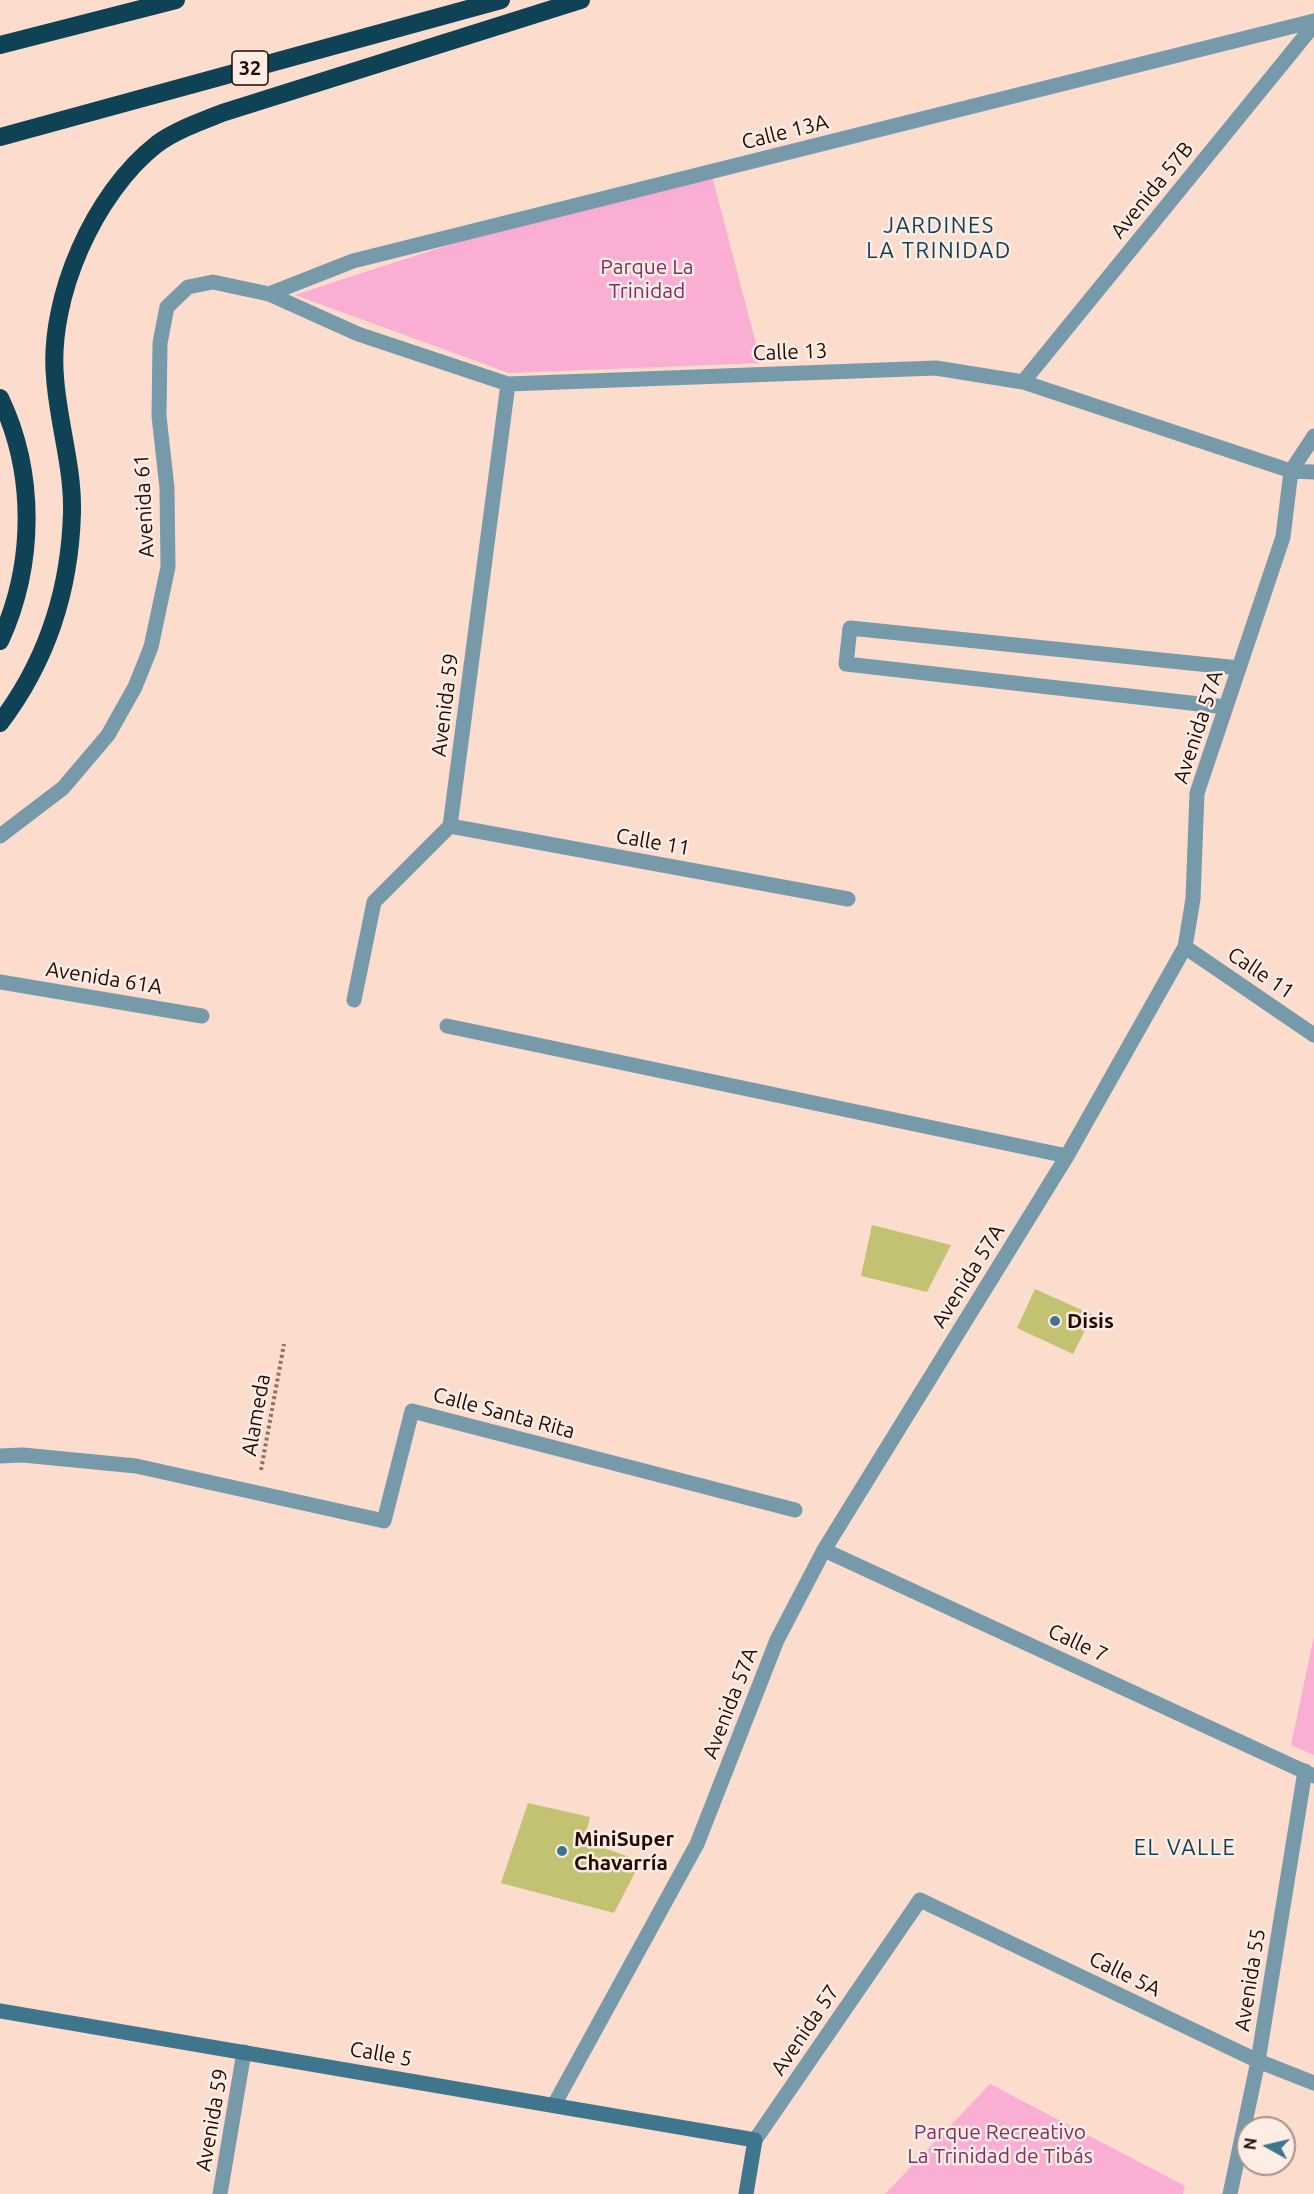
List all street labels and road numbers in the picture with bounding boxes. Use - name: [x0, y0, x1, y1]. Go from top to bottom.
- road number: 32: [232, 51, 268, 85]
- street label: Calle 13A: [739, 109, 831, 155]
- street label: Avenida 57B: [1105, 137, 1199, 243]
- street label: Calle 13: [752, 338, 828, 366]
- street label: Avenida 61: [129, 453, 159, 559]
- street label: Avenida 59: [426, 652, 464, 758]
- street label: Avenida 57A: [1168, 667, 1228, 787]
- street label: Calle 11: [614, 823, 692, 861]
- street label: Calle 11: [1223, 942, 1299, 1004]
- street label: Avenida 61A: [44, 956, 164, 1000]
- street label: Avenida 57A: [926, 1220, 1010, 1332]
- street label: Alameda: [236, 1372, 276, 1458]
- street label: Calle Santa Rita: [430, 1382, 578, 1444]
- street label: Calle 7: [1044, 1618, 1112, 1668]
- street label: Avenida 57A: [697, 1644, 763, 1762]
- street label: Avenida 55: [1229, 1927, 1271, 2033]
- street label: Calle 5A: [1085, 1946, 1165, 2002]
- street label: Avenida 57: [766, 1980, 844, 2080]
- street label: Calle 5: [348, 2036, 414, 2072]
- street label: Avenida 59: [191, 2067, 233, 2173]

